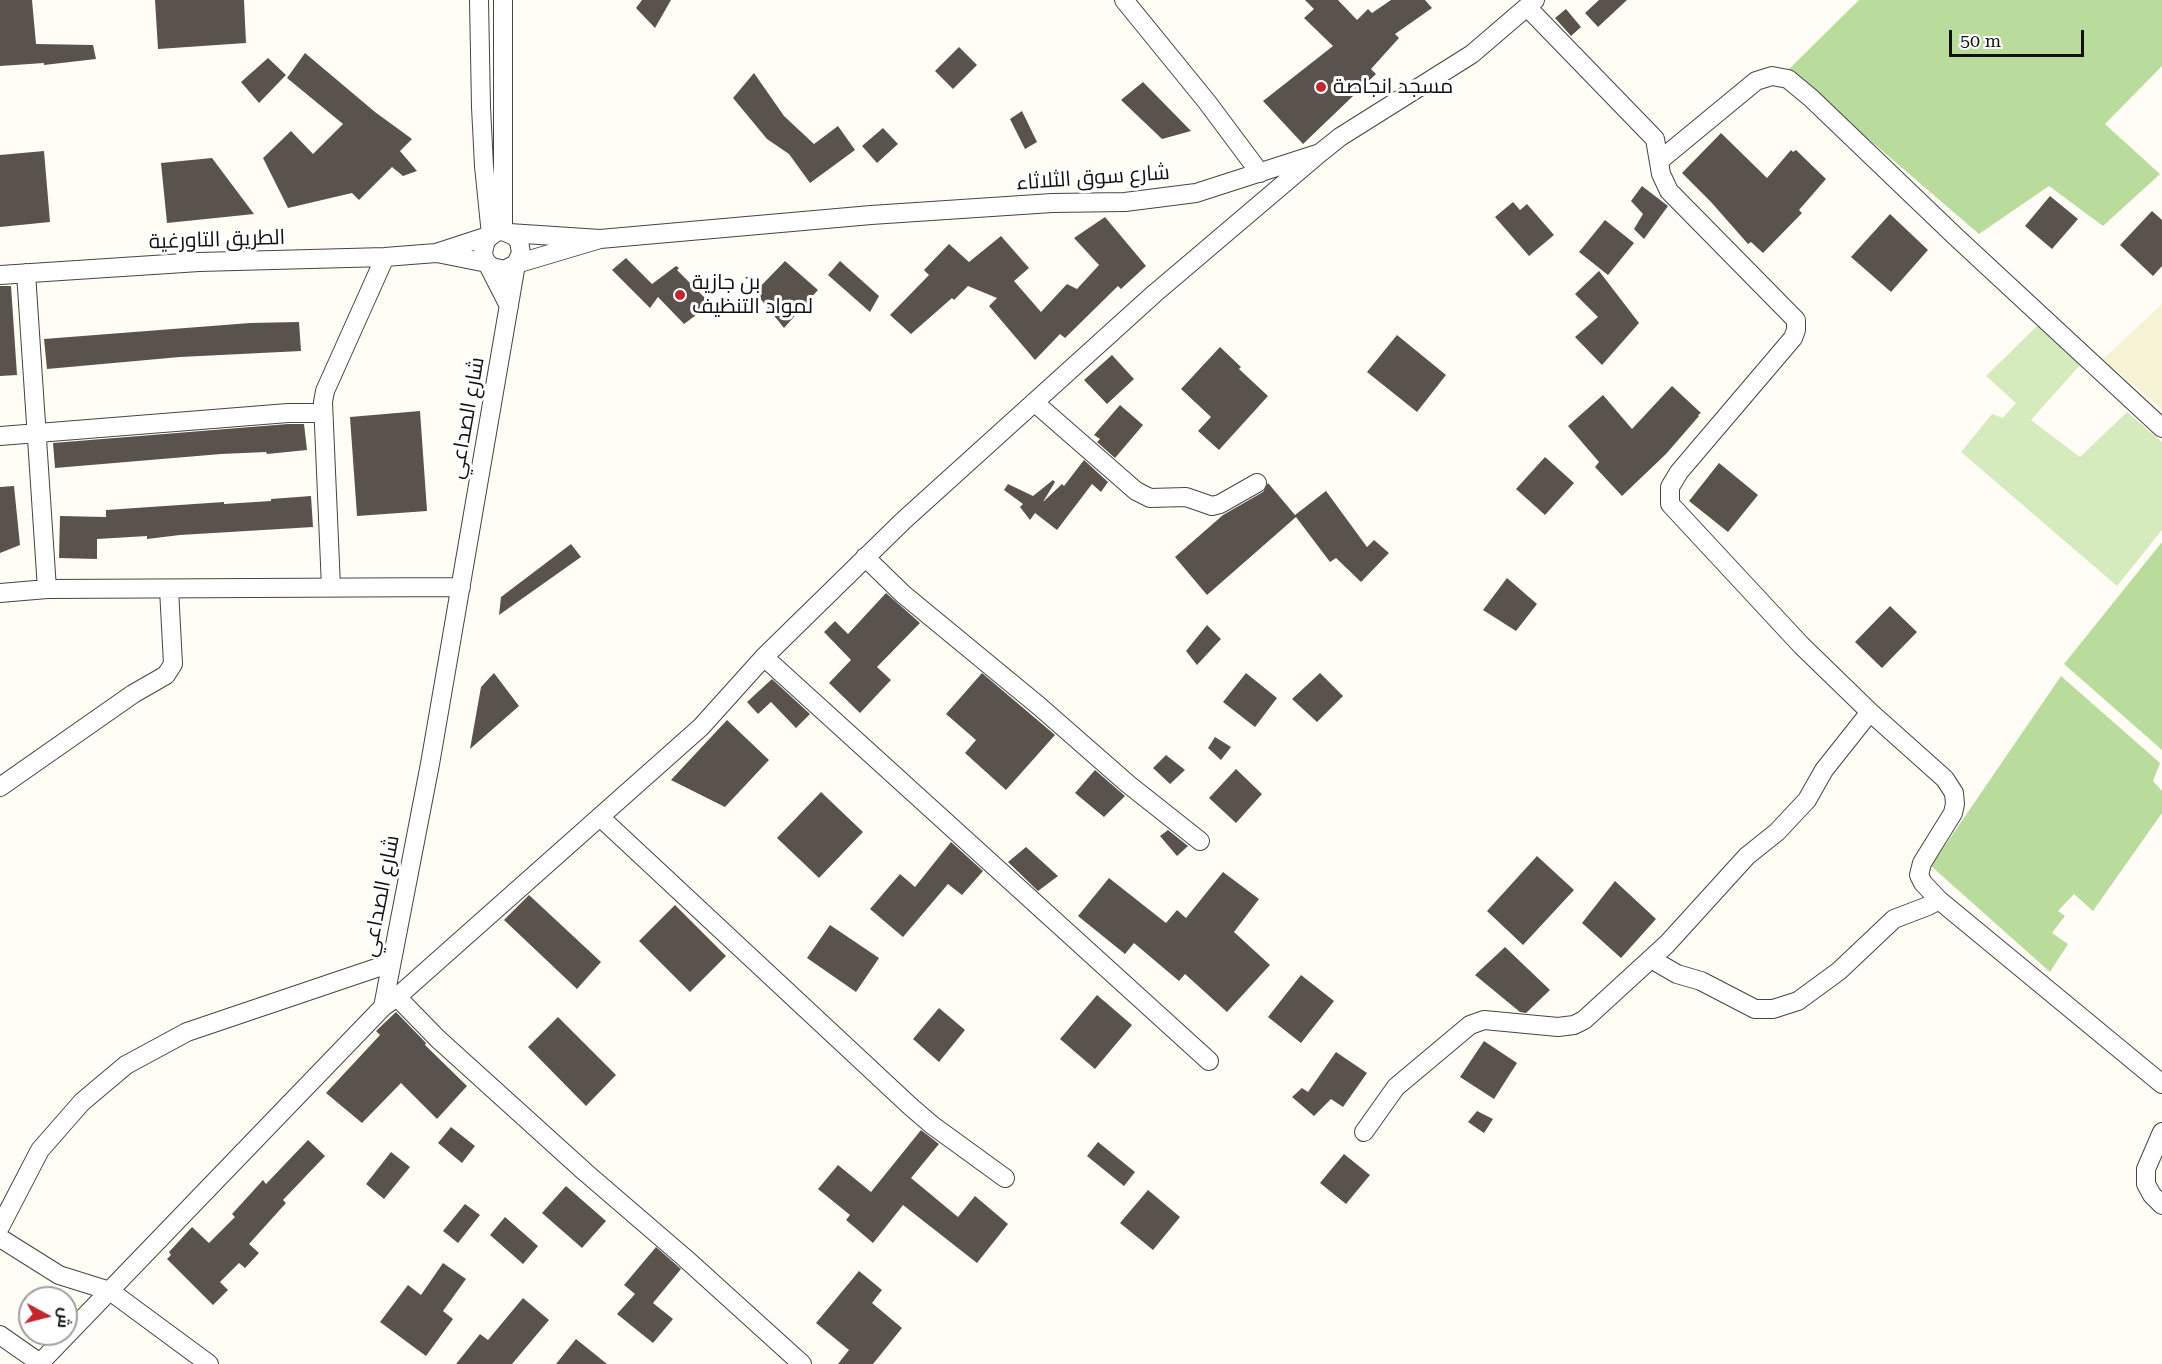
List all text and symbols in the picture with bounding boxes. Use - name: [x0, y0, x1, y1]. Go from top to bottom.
- scale bar: [1952, 18, 2087, 56]
- text: 50 m: [1960, 30, 2001, 51]
- place label: مسجد انجاصة: [1333, 74, 1453, 100]
- marker: مسجد انجاصة: [1314, 80, 1328, 94]
- street label: شارع سوق الثلاثاء: [1015, 160, 1171, 196]
- street label: الطريق التاورغية: [148, 225, 286, 255]
- place label: بن جازية لمواد التنظيف: [692, 270, 813, 320]
- marker: بن جازية لمواد التنظيف: [673, 288, 687, 302]
- street label: شارع الصداعي: [444, 355, 490, 481]
- street label: شارع الصداعي: [357, 833, 405, 959]
- north arrow: [18, 1286, 78, 1346]
- text: ش: [54, 1307, 75, 1329]

